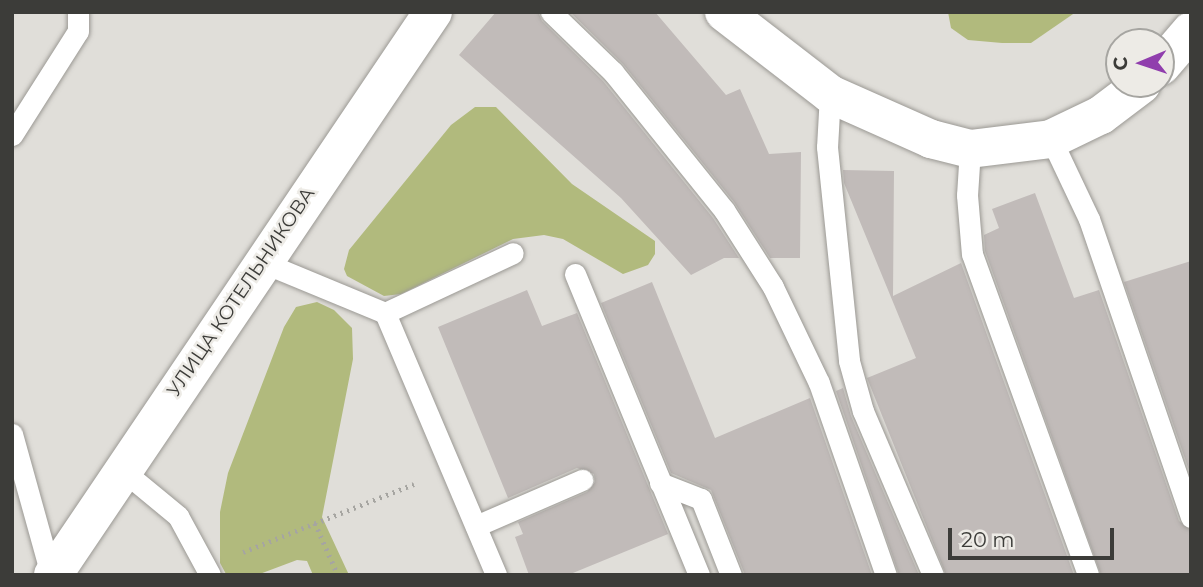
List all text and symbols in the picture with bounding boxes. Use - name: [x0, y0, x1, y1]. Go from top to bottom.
- north arrow: [1105, 28, 1175, 98]
- text: С: [1109, 56, 1132, 71]
- street label: УЛИЦА КОТЕЛЬНИКОВА: [162, 183, 320, 401]
- scale bar: [951, 514, 1117, 558]
- text: 20 m: [961, 527, 1015, 552]

